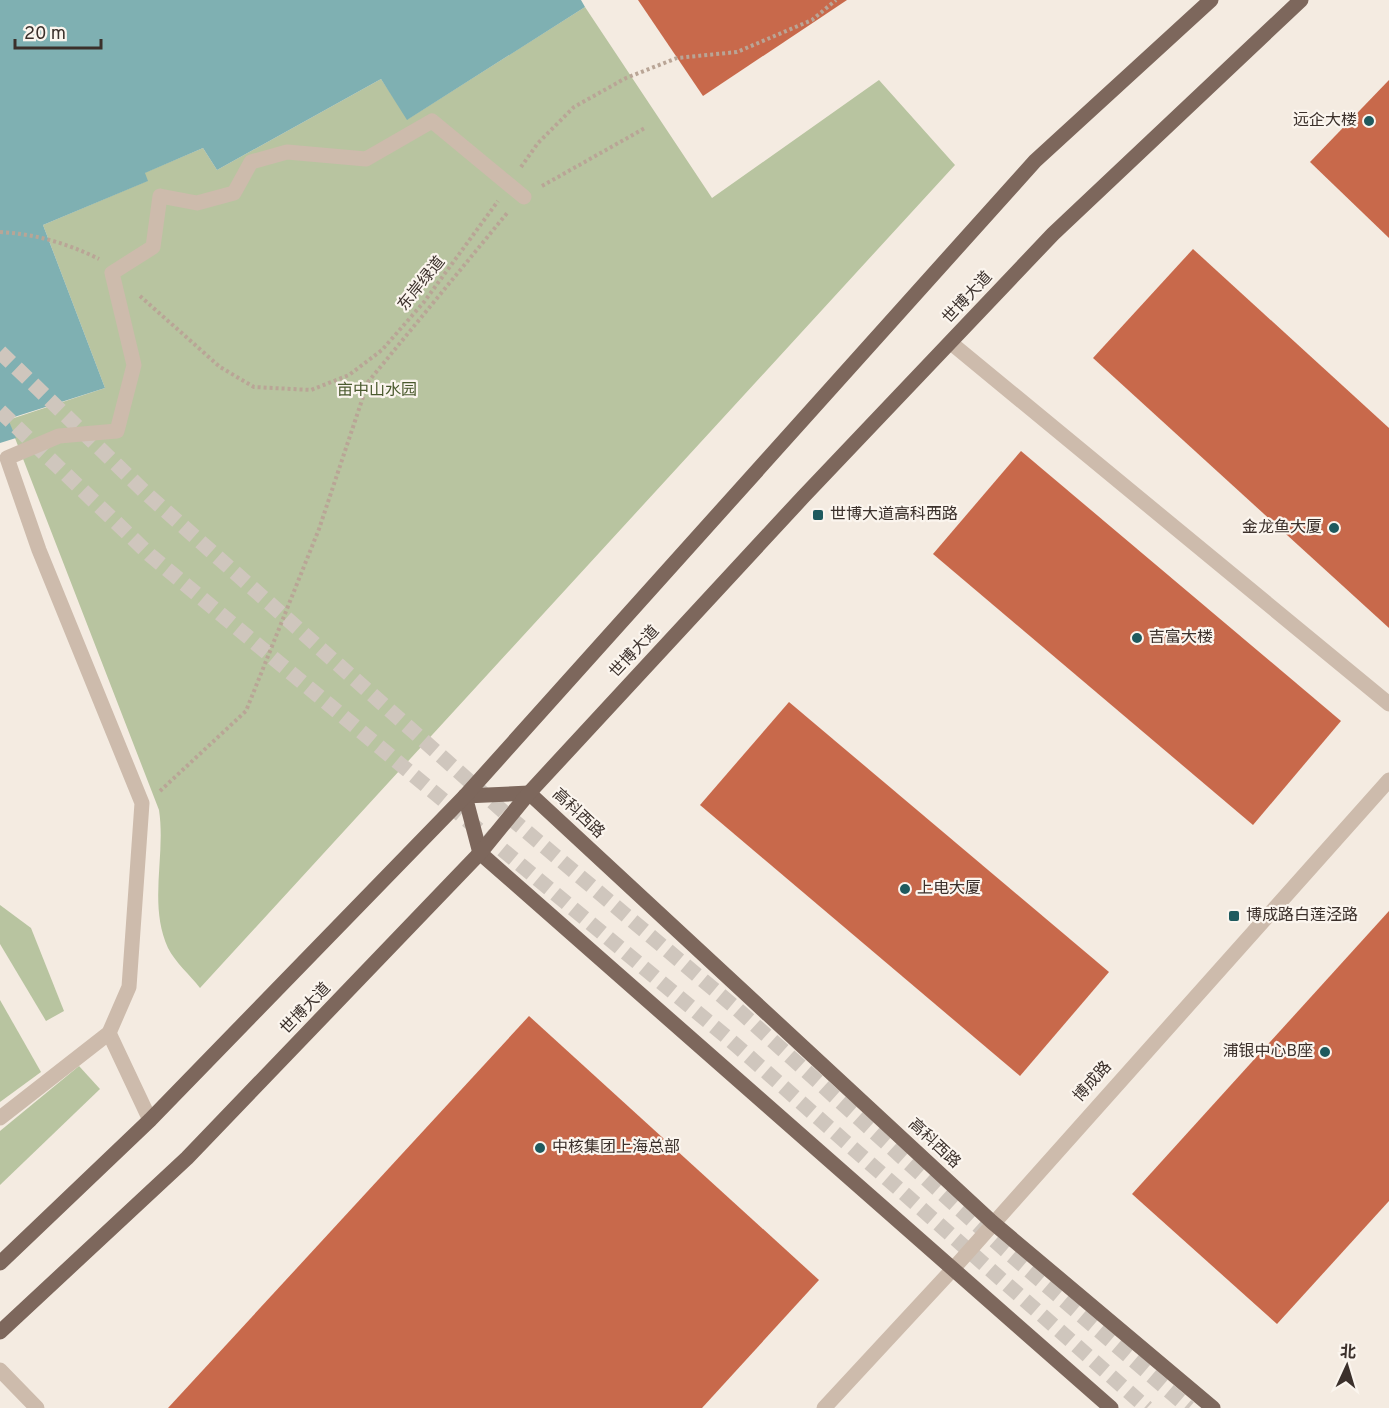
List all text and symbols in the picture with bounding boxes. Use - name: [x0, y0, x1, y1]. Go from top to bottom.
- scale bar: [15, 12, 100, 50]
- text: 20 m: [24, 23, 66, 46]
- place label: 远企大楼: [1293, 111, 1357, 131]
- marker: 远企大楼: [1362, 114, 1376, 128]
- street label: 东岸绿道: [394, 253, 450, 315]
- street label: 世博大道: [939, 268, 997, 328]
- park label: 亩中山水园: [337, 381, 417, 401]
- place label: 世博大道高科西路: [830, 505, 958, 525]
- marker: 世博大道高科西路: [811, 508, 825, 522]
- place label: 金龙鱼大厦: [1242, 518, 1322, 538]
- marker: 金龙鱼大厦: [1327, 521, 1341, 535]
- street label: 世博大道: [606, 622, 664, 682]
- place label: 吉富大楼: [1149, 628, 1213, 648]
- marker: 吉富大楼: [1130, 631, 1144, 645]
- street label: 高科西路: [548, 785, 608, 843]
- place label: 上电大厦: [917, 879, 981, 899]
- marker: 上电大厦: [898, 882, 912, 896]
- place label: 博成路白莲泾路: [1246, 906, 1358, 926]
- marker: 博成路白莲泾路: [1227, 909, 1241, 923]
- street label: 世博大道: [277, 979, 335, 1039]
- place label: 浦银中心B座: [1223, 1042, 1313, 1062]
- marker: 浦银中心B座: [1318, 1045, 1332, 1059]
- street label: 博成路: [1070, 1057, 1116, 1107]
- street label: 高科西路: [904, 1115, 964, 1173]
- place label: 中核集团上海总部: [552, 1138, 680, 1158]
- marker: 中核集团上海总部: [533, 1141, 547, 1155]
- north arrow: [1317, 1336, 1377, 1396]
- text: 北: [1339, 1342, 1357, 1364]

